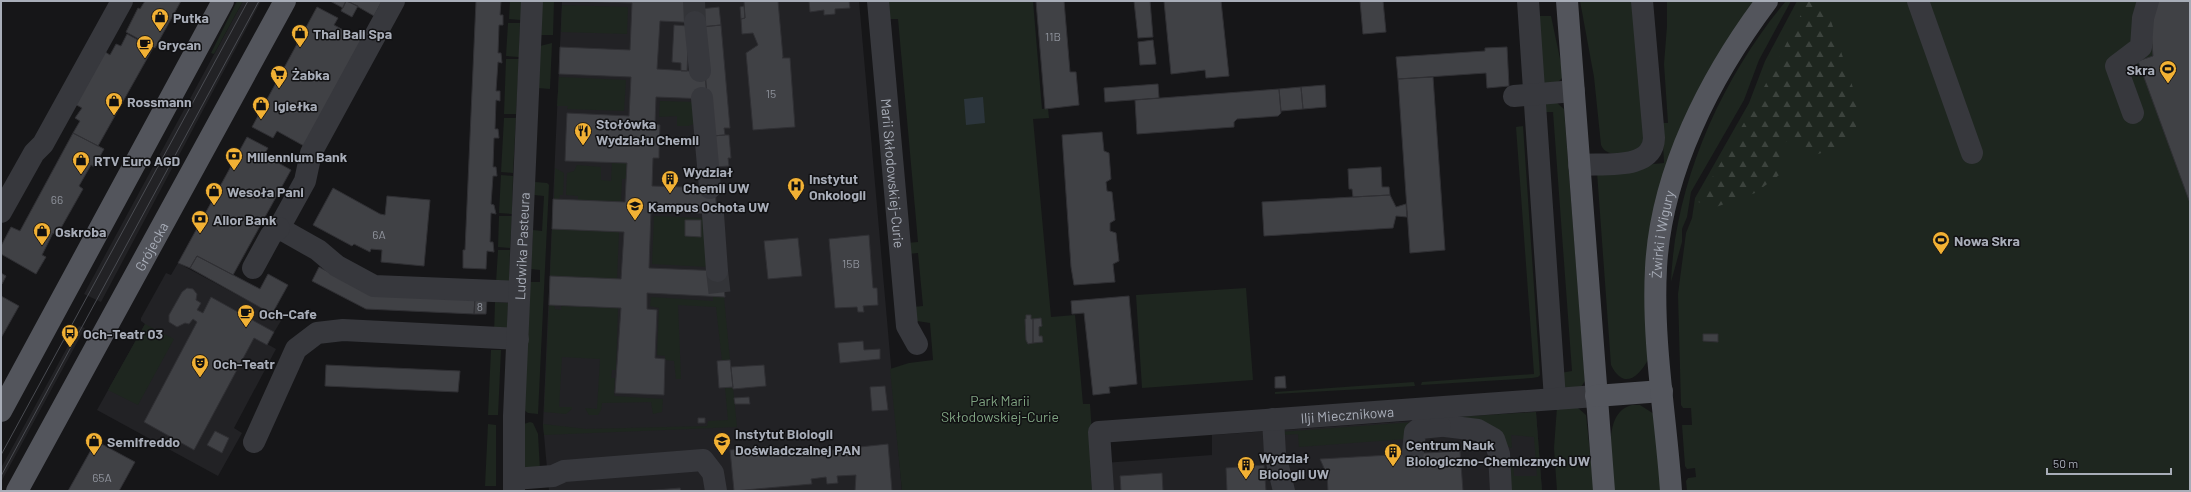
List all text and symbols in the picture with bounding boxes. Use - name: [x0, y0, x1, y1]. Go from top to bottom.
- shop icon: Putka: [150, 7, 170, 32]
- place label: Putka: [173, 9, 209, 26]
- shop icon: Thai Bali Spa: [290, 23, 310, 48]
- place label: Thai Bali Spa: [313, 25, 392, 42]
- house number: 11B: [1045, 29, 1061, 43]
- cafe icon: Grycan: [135, 34, 155, 59]
- place label: Grycan: [158, 36, 201, 53]
- sports icon: Skra: [2158, 59, 2178, 84]
- place label: Skra: [2127, 61, 2155, 78]
- supermarket icon: Żabka: [269, 64, 289, 89]
- place label: Żabka: [292, 66, 330, 83]
- house number: 15: [766, 86, 776, 100]
- shop icon: Rossmann: [104, 91, 124, 116]
- place label: Rossmann: [127, 93, 192, 110]
- shop icon: Igiełka: [251, 95, 271, 120]
- place label: Igiełka: [274, 97, 317, 114]
- street label: Marii Skłodowskiej-Curie: [878, 98, 909, 249]
- place label: Stołówka Wydziału Chemii: [596, 115, 699, 148]
- restaurant icon: Stołówka Wydziału Chemii: [573, 121, 593, 146]
- bank icon: Millennium Bank: [224, 146, 244, 171]
- place label: Millennium Bank: [247, 148, 348, 165]
- shop icon: RTV Euro AGD: [71, 150, 91, 175]
- place label: RTV Euro AGD: [94, 152, 181, 169]
- place label: Wydział Chemii UW: [683, 163, 750, 196]
- building icon: Wydział Chemii UW: [660, 169, 680, 194]
- place label: Instytut Onkologii: [809, 170, 866, 203]
- hospital icon: Instytut Onkologii: [786, 176, 806, 201]
- shop icon: Wesoła Pani: [204, 181, 224, 206]
- place label: Wesoła Pani: [227, 183, 304, 200]
- street label: Żwirki i Wigury: [1647, 188, 1677, 279]
- house number: 66: [51, 192, 63, 206]
- street label: Ludwika Pasteura: [511, 192, 532, 300]
- school or university icon: Kampus Ochota UW: [625, 196, 645, 221]
- place label: Kampus Ochota UW: [648, 198, 769, 215]
- bank icon: Alior Bank: [190, 209, 210, 234]
- place label: Alior Bank: [213, 211, 277, 228]
- street label: Grójecka: [131, 219, 171, 274]
- shop icon: Oskroba: [32, 221, 52, 246]
- place label: Oskroba: [55, 223, 106, 240]
- house number: 6A: [372, 227, 386, 241]
- sports icon: Nowa Skra: [1931, 230, 1951, 255]
- place label: Nowa Skra: [1954, 232, 2020, 249]
- house number: 15B: [842, 256, 860, 270]
- house number: 8: [477, 299, 483, 313]
- cafe icon: Och-Cafe: [236, 303, 256, 328]
- place label: Och-Cafe: [259, 305, 317, 322]
- bus stop icon: Och-Teatr 03: [60, 323, 80, 348]
- place label: Och-Teatr 03: [83, 325, 163, 342]
- theatre icon: Och-Teatr: [190, 353, 210, 378]
- place label: Och-Teatr: [213, 355, 275, 372]
- park label: Park Marii Skłodowskiej-Curie: [941, 392, 1059, 425]
- street label: Ilji Miecznikowa: [1300, 402, 1395, 426]
- place label: Instytut Biologii Doświadczalnej PAN: [735, 425, 861, 458]
- shop icon: Semifreddo: [84, 431, 104, 456]
- school or university icon: Instytut Biologii Doświadczalnej PAN: [712, 431, 732, 456]
- place label: Semifreddo: [107, 433, 180, 450]
- place label: Centrum Nauk Biologiczno-Chemicznych UW: [1406, 436, 1590, 469]
- building icon: Centrum Nauk Biologiczno-Chemicznych UW: [1383, 442, 1403, 467]
- place label: Wydział Biologii UW: [1259, 449, 1329, 482]
- scale bar: [2047, 450, 2171, 476]
- building icon: Wydział Biologii UW: [1236, 455, 1256, 480]
- text: 50 m: [2053, 456, 2078, 470]
- house number: 65A: [92, 470, 112, 484]

